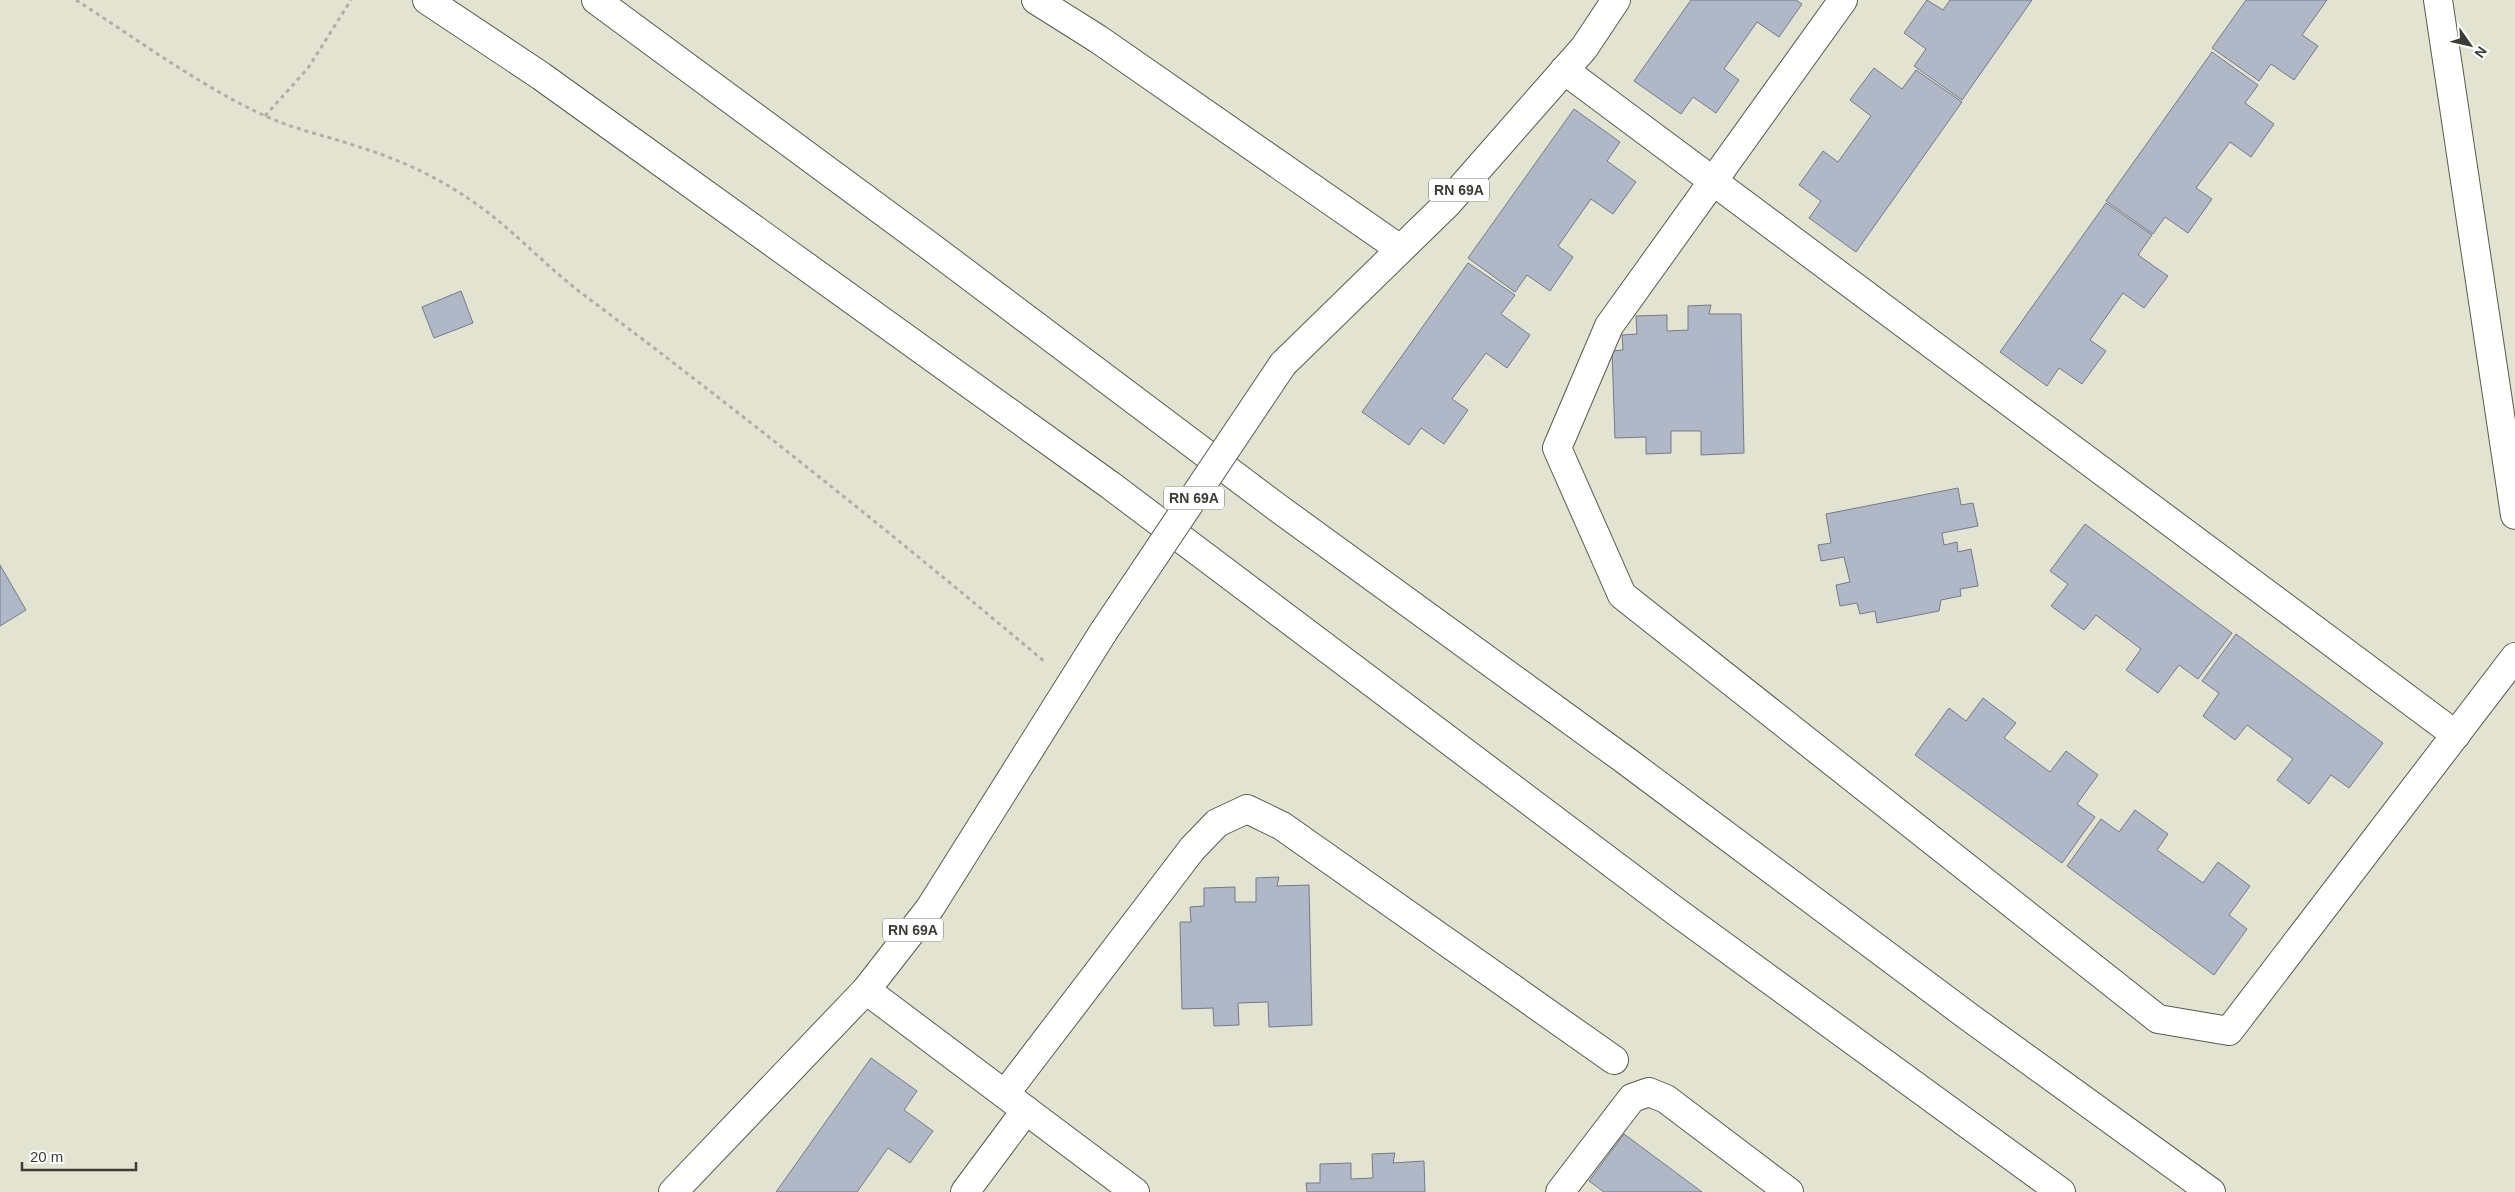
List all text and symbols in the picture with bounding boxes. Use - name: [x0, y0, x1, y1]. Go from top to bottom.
- north arrow: [2445, 20, 2495, 70]
- text: N: [2471, 44, 2490, 61]
- road number: RN 69A: [1429, 178, 1489, 202]
- road number: RN 69A: [1164, 486, 1224, 509]
- road number: RN 69A: [883, 918, 943, 942]
- scale bar: [22, 1140, 136, 1172]
- text: 20 m: [30, 1148, 63, 1165]

